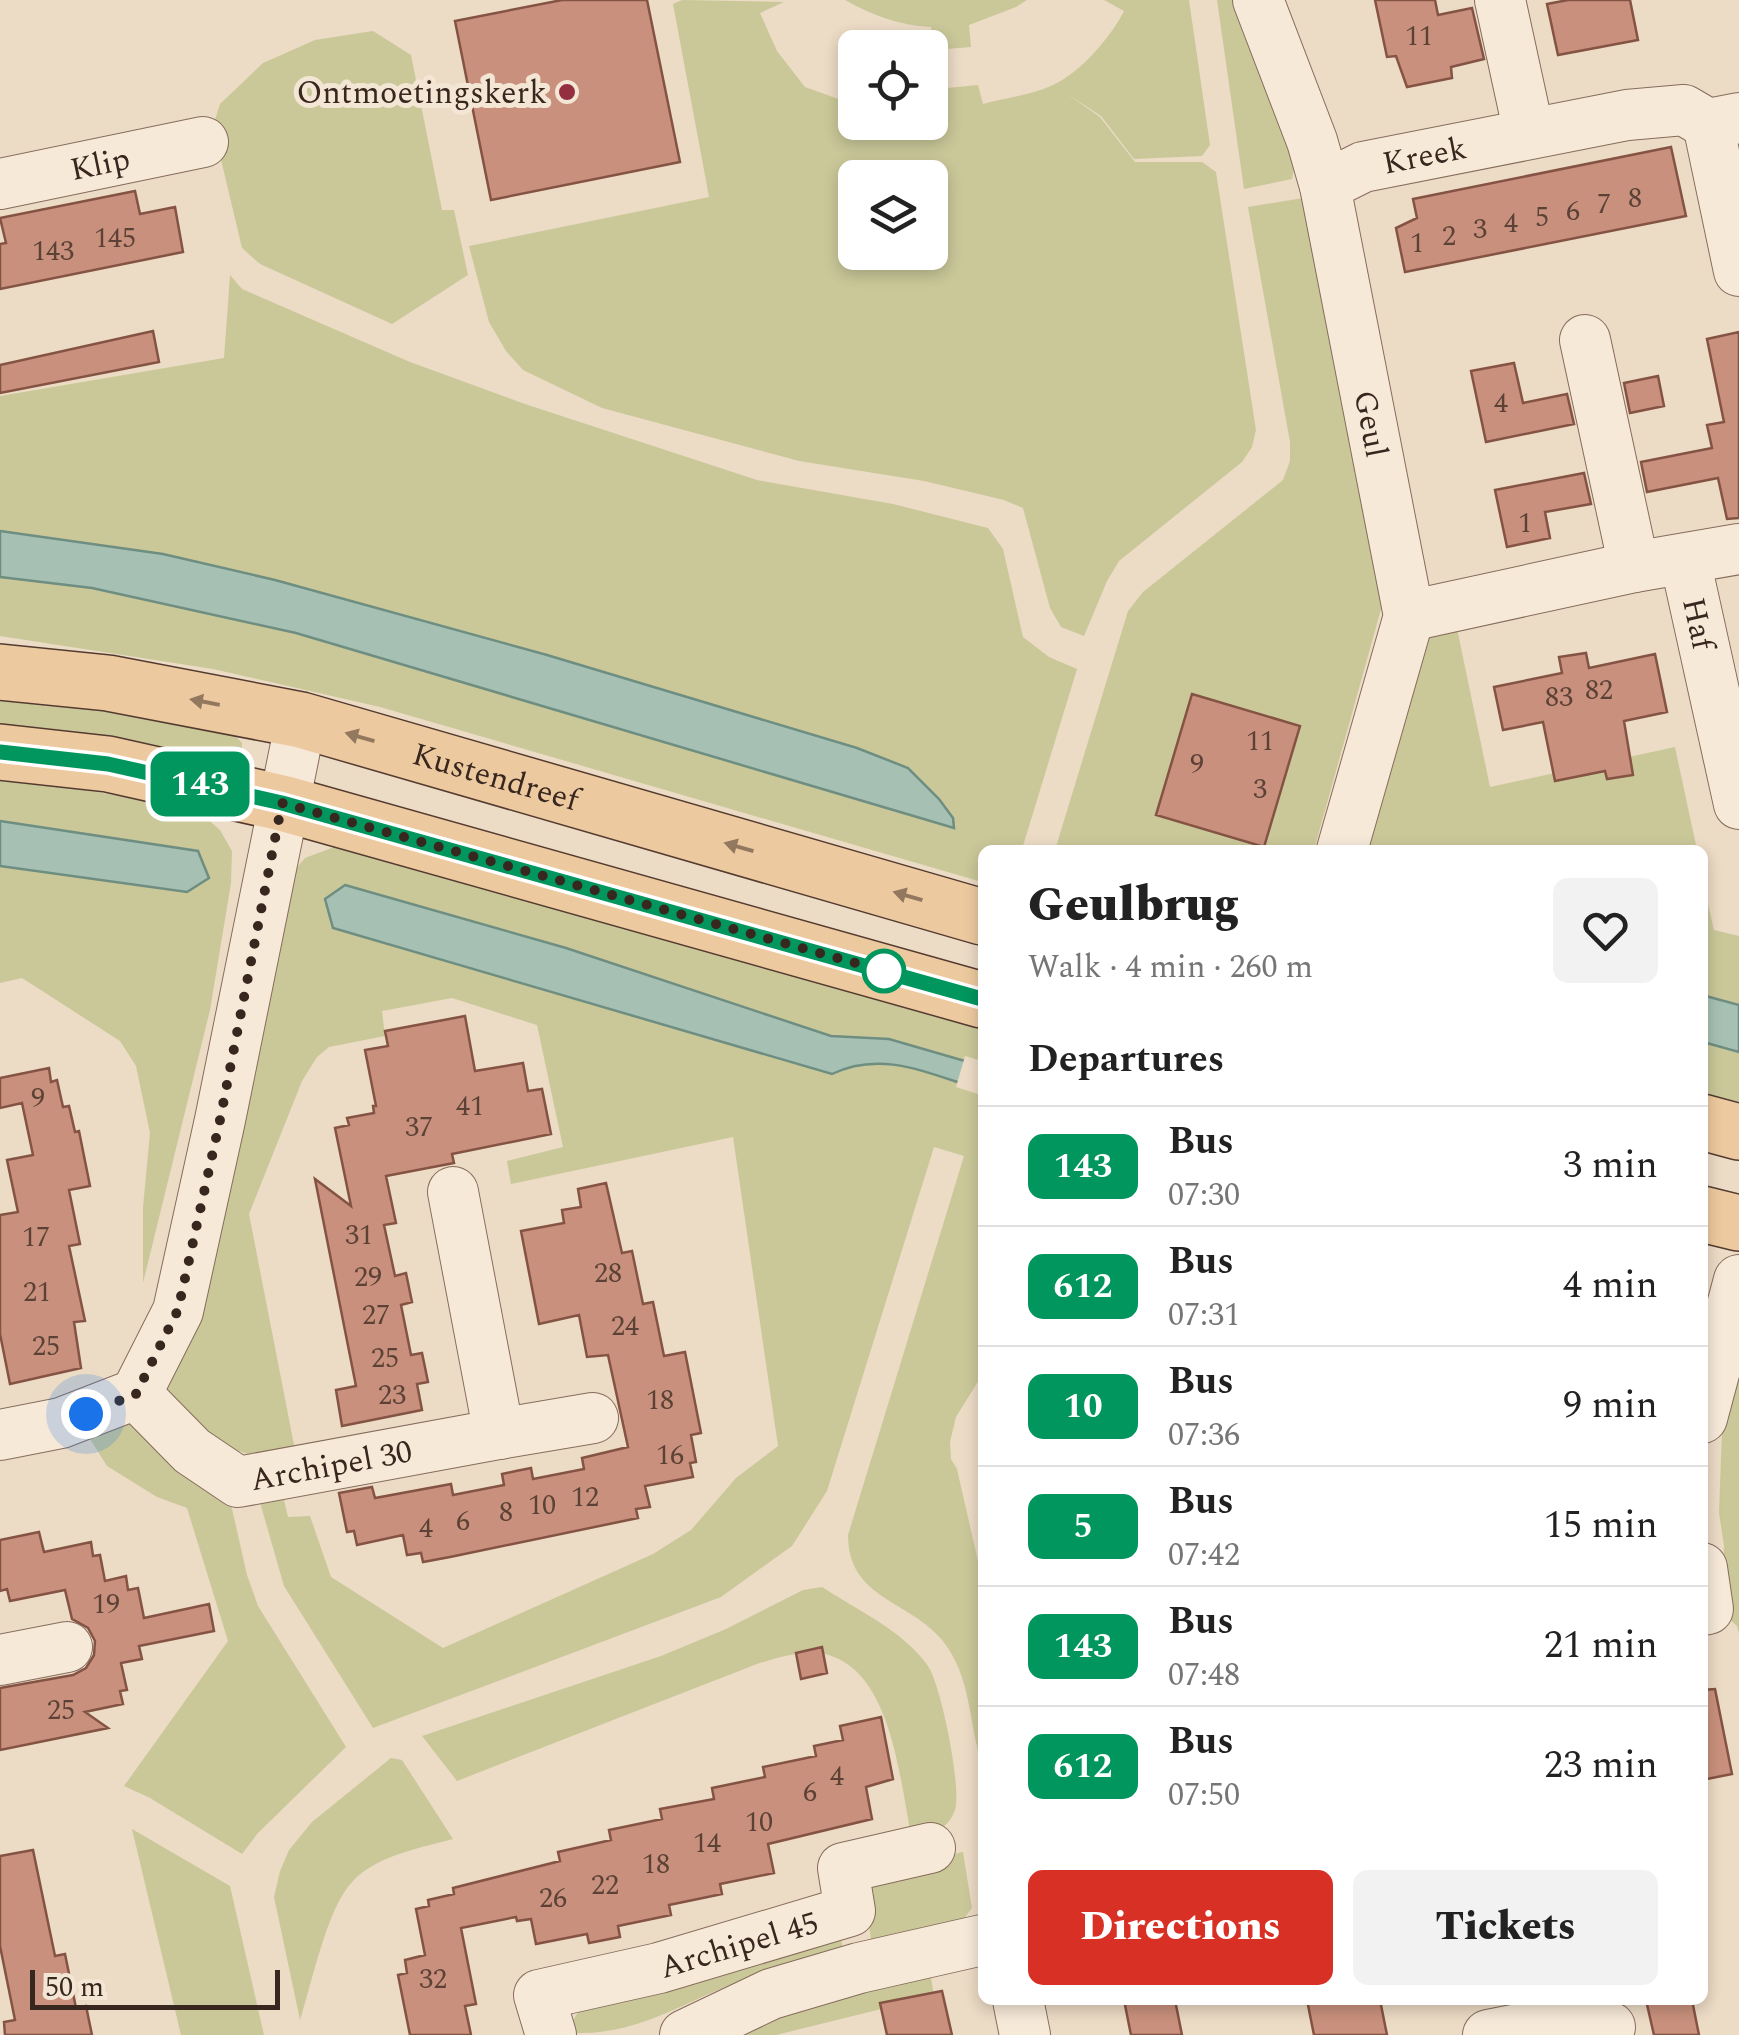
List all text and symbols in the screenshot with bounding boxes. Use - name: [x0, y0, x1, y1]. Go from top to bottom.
- house number: 11: [1405, 15, 1433, 58]
- map controls: [838, 30, 948, 270]
- button: locate: [838, 30, 948, 140]
- place label: Ontmoetingskerk: [296, 69, 547, 118]
- marker: Ontmoetingskerk: [556, 81, 578, 103]
- street label: Kreek: [1378, 124, 1471, 189]
- street label: Klip: [66, 135, 135, 195]
- button: layers: [838, 160, 948, 270]
- house number: 8: [1628, 177, 1642, 220]
- house number: 7: [1597, 183, 1611, 226]
- house number: 6: [1566, 190, 1580, 233]
- house number: 5: [1535, 196, 1549, 239]
- house number: 4: [1504, 202, 1518, 245]
- house number: 3: [1473, 208, 1487, 251]
- house number: 2: [1442, 215, 1456, 258]
- house number: 145: [94, 217, 136, 260]
- house number: 1: [1410, 222, 1424, 265]
- house number: 143: [32, 230, 74, 273]
- house number: 4: [1494, 382, 1508, 425]
- street label: Geul: [1339, 386, 1400, 462]
- house number: 1: [1518, 502, 1532, 545]
- street label: Haf: [1668, 593, 1728, 658]
- house number: 82: [1585, 669, 1613, 712]
- house number: 83: [1545, 676, 1573, 719]
- one-way arrow: [189, 693, 220, 709]
- house number: 11: [1246, 720, 1274, 763]
- one-way arrow: [344, 729, 375, 745]
- street label: Kustendreef: [406, 730, 588, 826]
- house number: 9: [1190, 743, 1204, 786]
- line badge: 143: [142, 752, 258, 816]
- text: 143: [171, 758, 229, 811]
- house number: 3: [1253, 768, 1267, 811]
- one-way arrow: [724, 839, 754, 854]
- text: Geulbrug: [1028, 869, 1240, 942]
- button: heart: [1553, 878, 1658, 983]
- one-way arrow: [892, 888, 923, 903]
- text: Walk · 4 min · 260 m: [1028, 943, 1313, 992]
- unlabelled marker: [863, 950, 905, 992]
- text: Departures: [1028, 1031, 1224, 1089]
- house number: 9: [31, 1077, 45, 1120]
- house number: 41: [456, 1085, 484, 1128]
- house number: 37: [405, 1106, 433, 1149]
- text: Bus: [1168, 1113, 1234, 1171]
- text: 3 min: [1563, 1137, 1658, 1195]
- text: 143: [1054, 1140, 1112, 1193]
- text: 07:30: [1168, 1171, 1240, 1220]
- house number: 31: [345, 1214, 373, 1257]
- house number: 17: [22, 1216, 50, 1259]
- text: Bus: [1168, 1233, 1234, 1291]
- house number: 28: [594, 1252, 622, 1295]
- house number: 29: [354, 1256, 382, 1299]
- text: 4 min: [1563, 1257, 1658, 1315]
- text: 612: [1054, 1260, 1112, 1313]
- house number: 21: [23, 1271, 51, 1314]
- text: 07:31: [1168, 1291, 1240, 1340]
- house number: 27: [362, 1294, 390, 1337]
- house number: 24: [611, 1305, 639, 1348]
- house number: 25: [32, 1325, 60, 1368]
- house number: 25: [371, 1337, 399, 1380]
- text: Bus: [1168, 1353, 1234, 1411]
- house number: 23: [378, 1374, 406, 1417]
- text: 9 min: [1563, 1377, 1658, 1435]
- house number: 18: [646, 1379, 674, 1422]
- text: 10: [1063, 1380, 1103, 1433]
- your location: [61, 1389, 111, 1439]
- text: 07:36: [1168, 1411, 1240, 1460]
- street label: Archipel 30: [246, 1427, 416, 1505]
- house number: 16: [656, 1434, 684, 1477]
- text: Bus: [1168, 1473, 1234, 1531]
- house number: 12: [571, 1476, 599, 1519]
- house number: 10: [528, 1484, 556, 1527]
- house number: 8: [499, 1491, 513, 1534]
- text: 15 min: [1544, 1497, 1658, 1555]
- house number: 6: [456, 1500, 470, 1543]
- text: 5: [1073, 1500, 1093, 1553]
- house number: 4: [419, 1507, 433, 1550]
- text: 07:42: [1168, 1531, 1240, 1580]
- house number: 19: [92, 1583, 120, 1626]
- text: Bus: [1168, 1593, 1234, 1651]
- text: 21 min: [1544, 1617, 1658, 1675]
- text: 143: [1054, 1620, 1112, 1673]
- text: 07:48: [1168, 1651, 1240, 1700]
- house number: 25: [47, 1689, 75, 1732]
- text: Bus: [1168, 1713, 1234, 1771]
- text: 23 min: [1544, 1737, 1658, 1795]
- text: 612: [1054, 1740, 1112, 1793]
- house number: 4: [830, 1755, 844, 1798]
- house number: 6: [803, 1771, 817, 1814]
- text: 07:50: [1168, 1771, 1240, 1820]
- house number: 10: [745, 1801, 773, 1844]
- house number: 14: [693, 1822, 721, 1865]
- house number: 18: [642, 1843, 670, 1886]
- house number: 22: [591, 1864, 619, 1907]
- button: Directions: [1028, 1870, 1333, 1985]
- button: Tickets: [1353, 1870, 1658, 1985]
- house number: 26: [539, 1877, 567, 1920]
- street label: Archipel 45: [654, 1899, 825, 1993]
- house number: 32: [419, 1958, 447, 2001]
- scale bar: [30, 1965, 280, 2010]
- text: 50 m: [45, 1966, 104, 2009]

